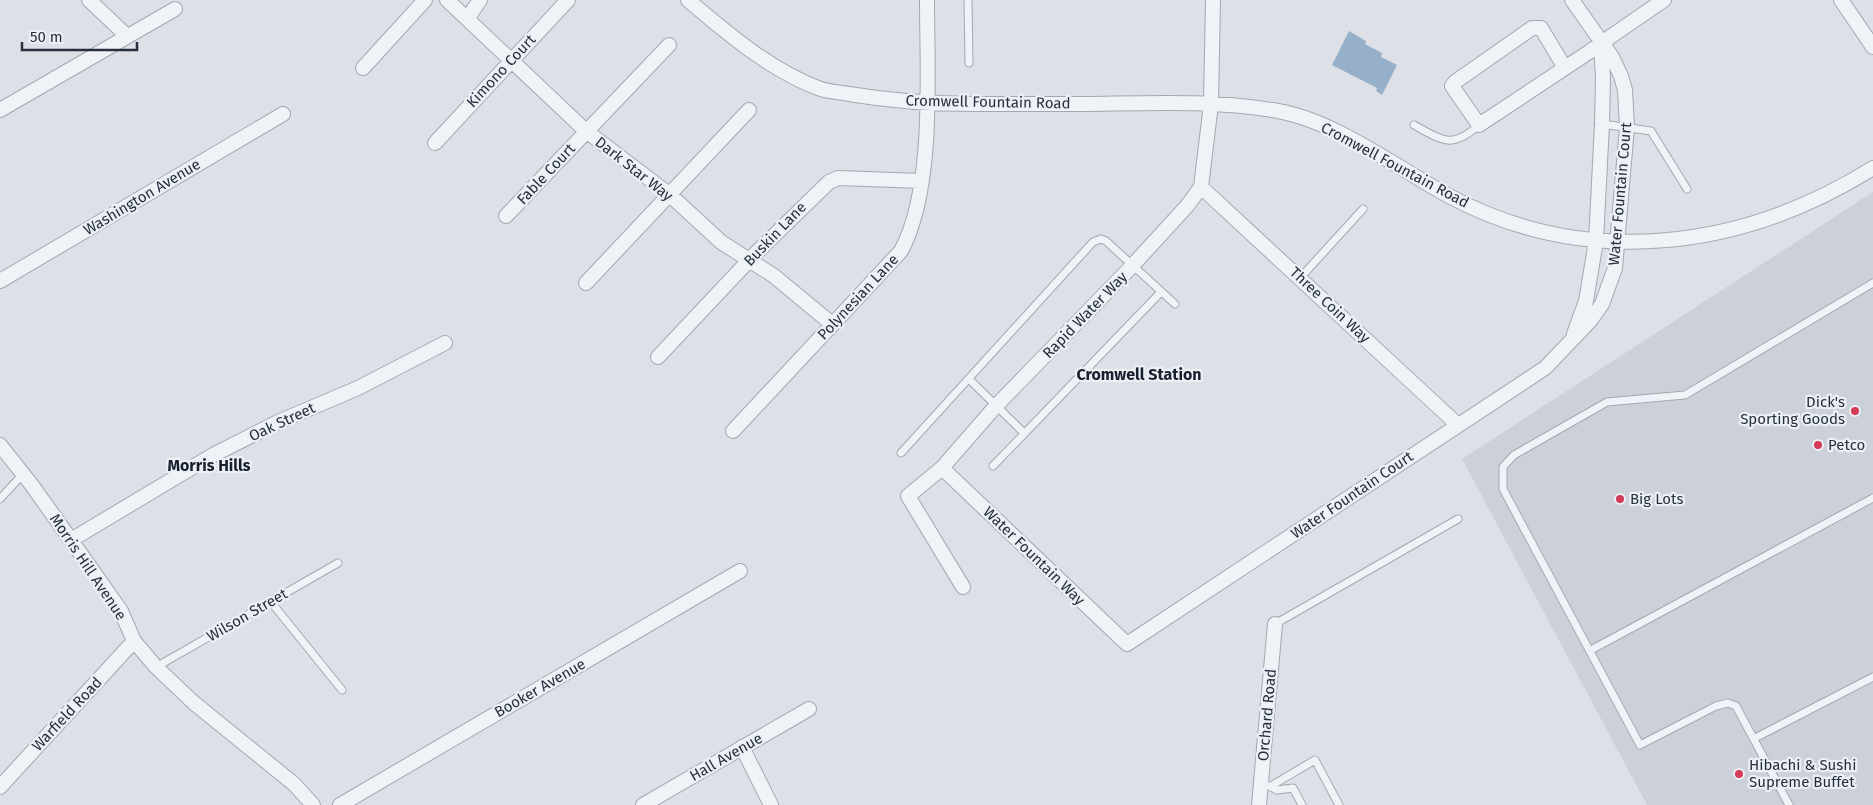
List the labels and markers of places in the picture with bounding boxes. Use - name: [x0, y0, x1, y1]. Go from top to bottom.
- place label: Dick's Sporting Goods: [1740, 393, 1845, 428]
- marker: Dick's Sporting Goods: [1849, 405, 1861, 417]
- place label: Petco: [1828, 436, 1865, 454]
- marker: Petco: [1812, 439, 1824, 451]
- place label: Big Lots: [1630, 490, 1683, 508]
- marker: Big Lots: [1614, 493, 1626, 505]
- place label: Hibachi & Sushi Supreme Buffet: [1749, 756, 1856, 791]
- marker: Hibachi & Sushi Supreme Buffet: [1733, 768, 1745, 780]

